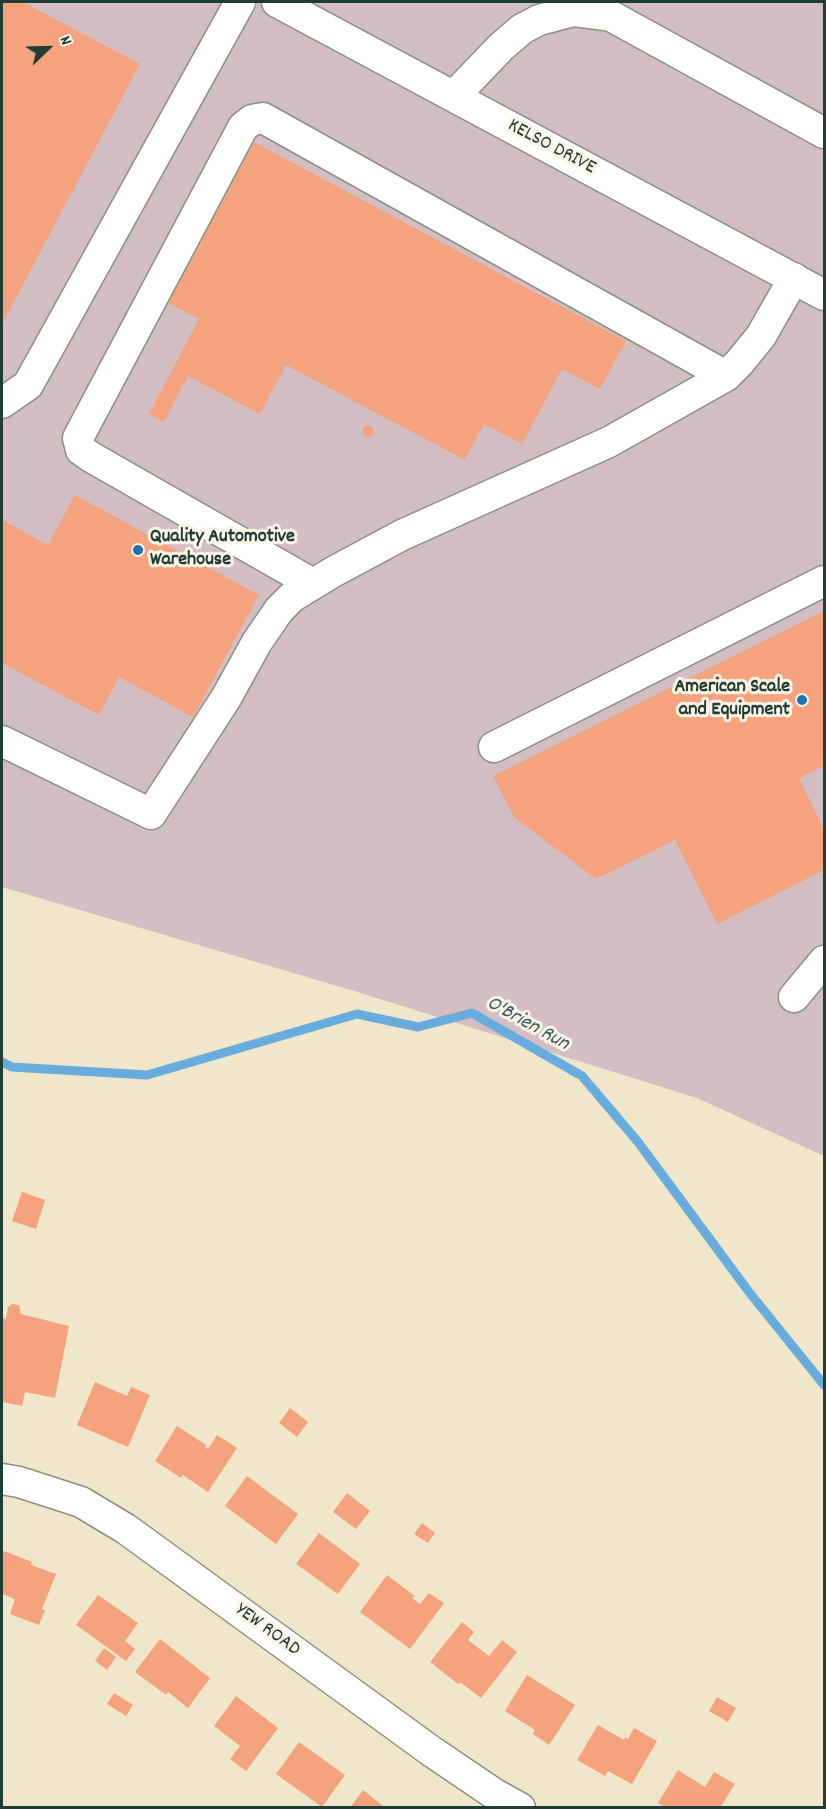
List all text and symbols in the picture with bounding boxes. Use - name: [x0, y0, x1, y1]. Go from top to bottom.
- north arrow: [18, 18, 78, 78]
- text: N: [53, 33, 77, 49]
- street label: KELSO DRIVE: [503, 115, 599, 181]
- place label: Quality Automotive Warehouse: [150, 526, 295, 573]
- marker: Quality Automotive Warehouse: [131, 543, 145, 557]
- place label: American Scale and Equipment: [674, 676, 790, 723]
- marker: American Scale and Equipment: [795, 693, 809, 707]
- water label: O'Brien Run: [481, 992, 573, 1058]
- street label: YEW ROAD: [230, 1599, 304, 1663]

